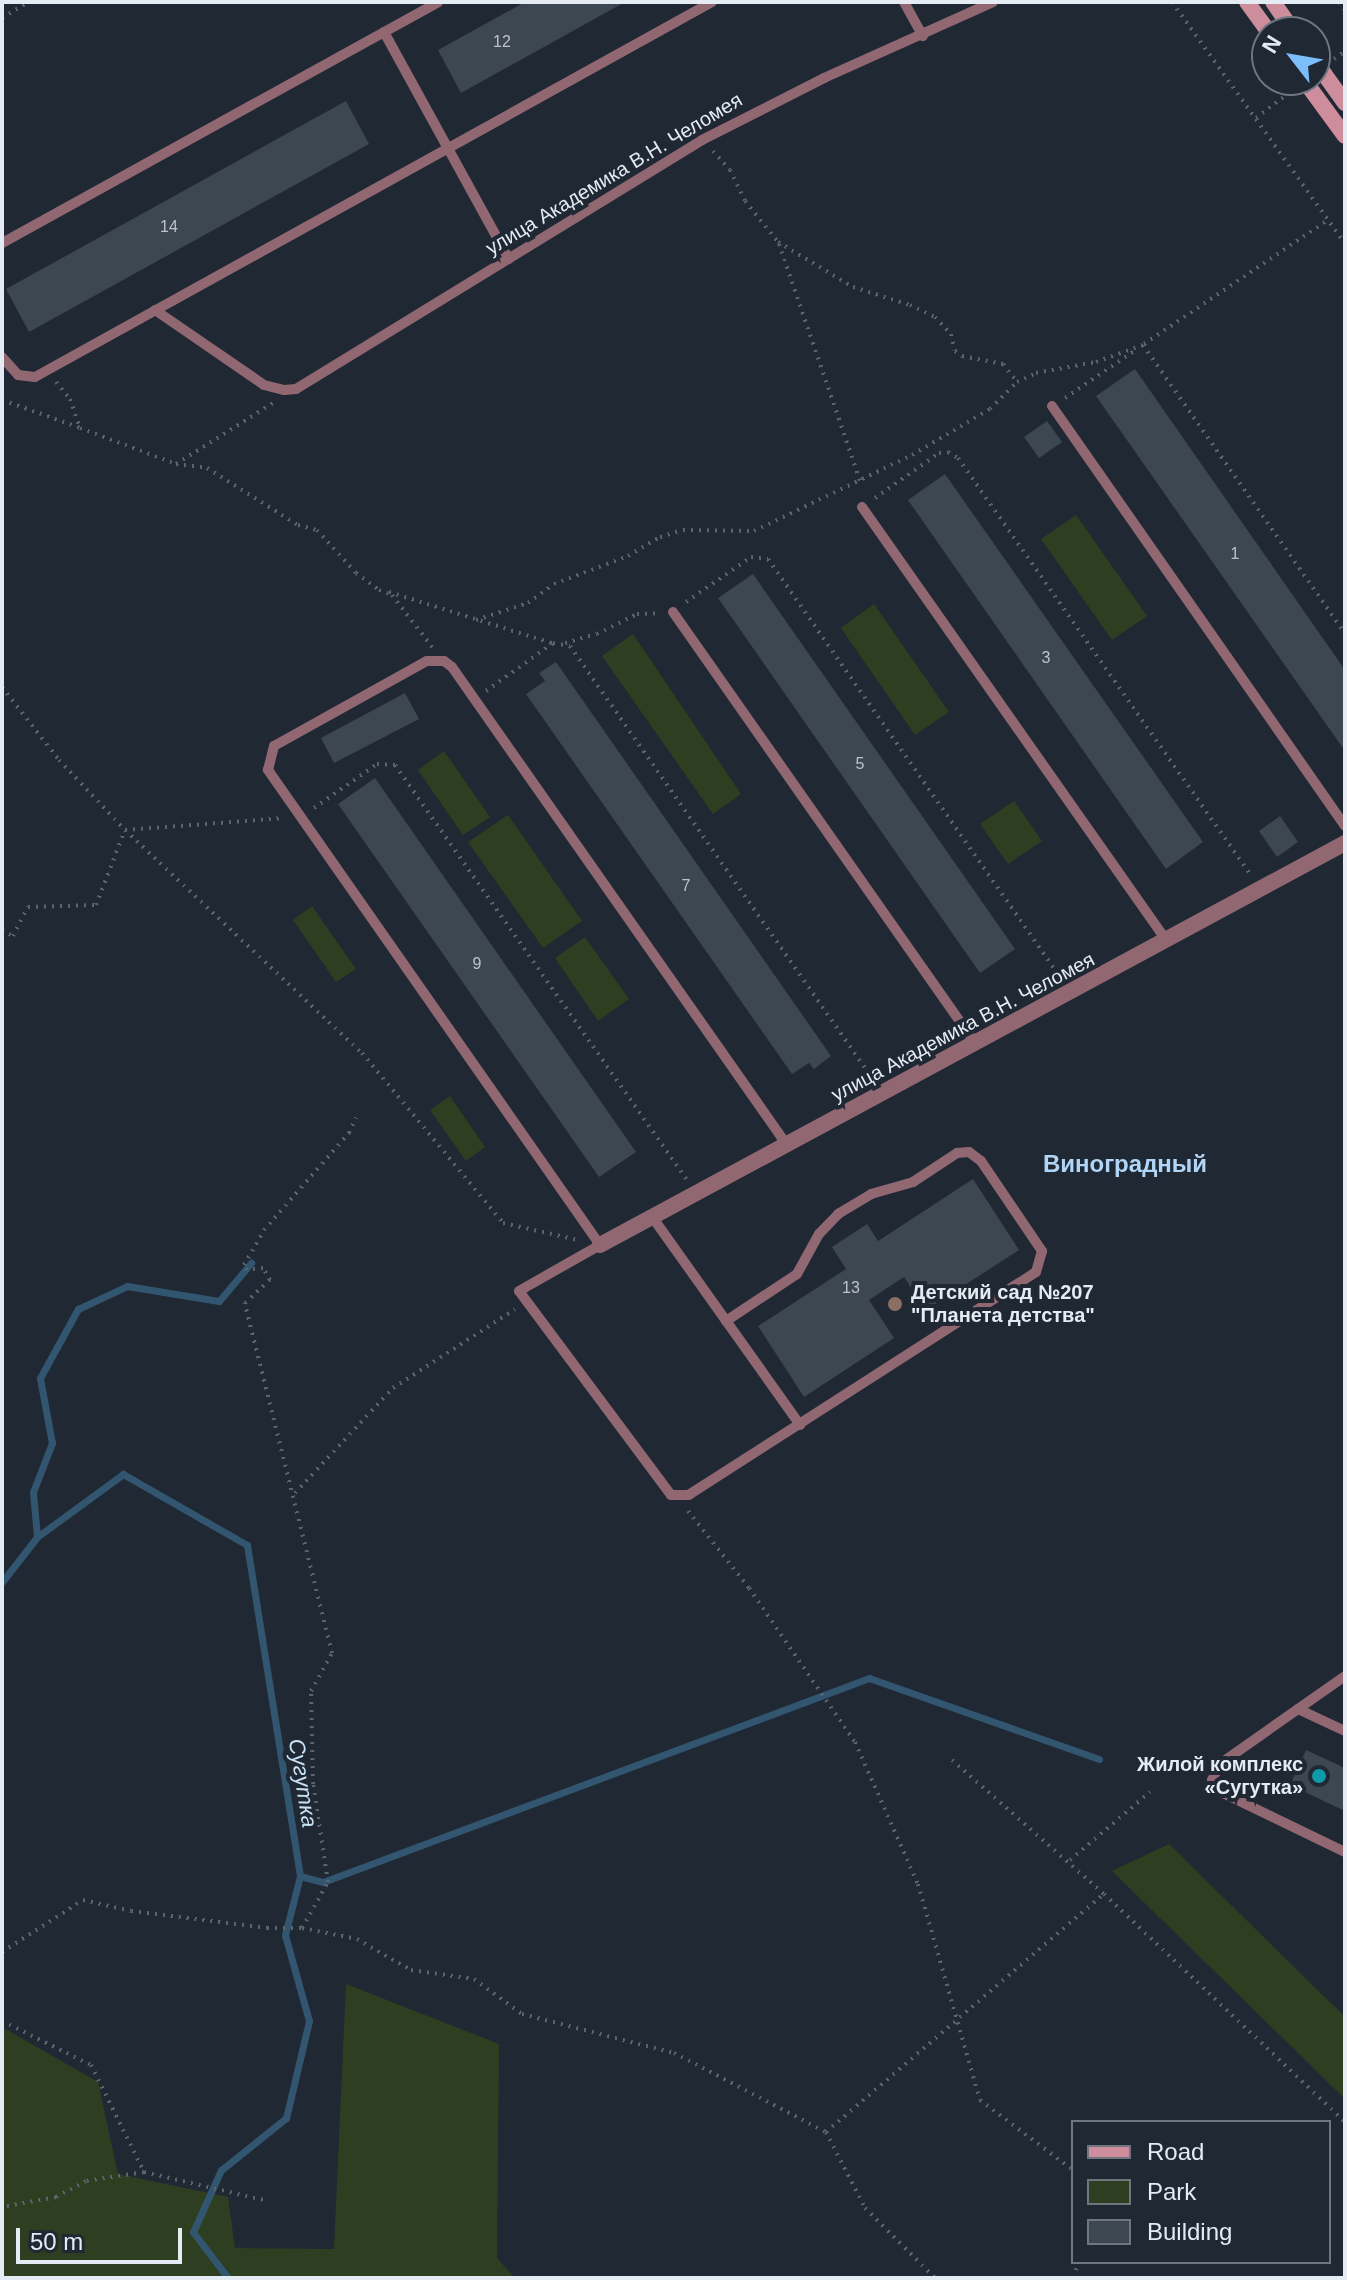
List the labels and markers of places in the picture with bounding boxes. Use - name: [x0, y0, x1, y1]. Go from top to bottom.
- place label: Детский сад №207 "Планета детства": [911, 1280, 1095, 1327]
- marker: Детский сад №207 "Планета детства": [886, 1295, 904, 1313]
- place label: Жилой комплекс «Сугутка»: [1137, 1752, 1303, 1799]
- marker: Жилой комплекс «Сугутка»: [1310, 1767, 1328, 1785]

